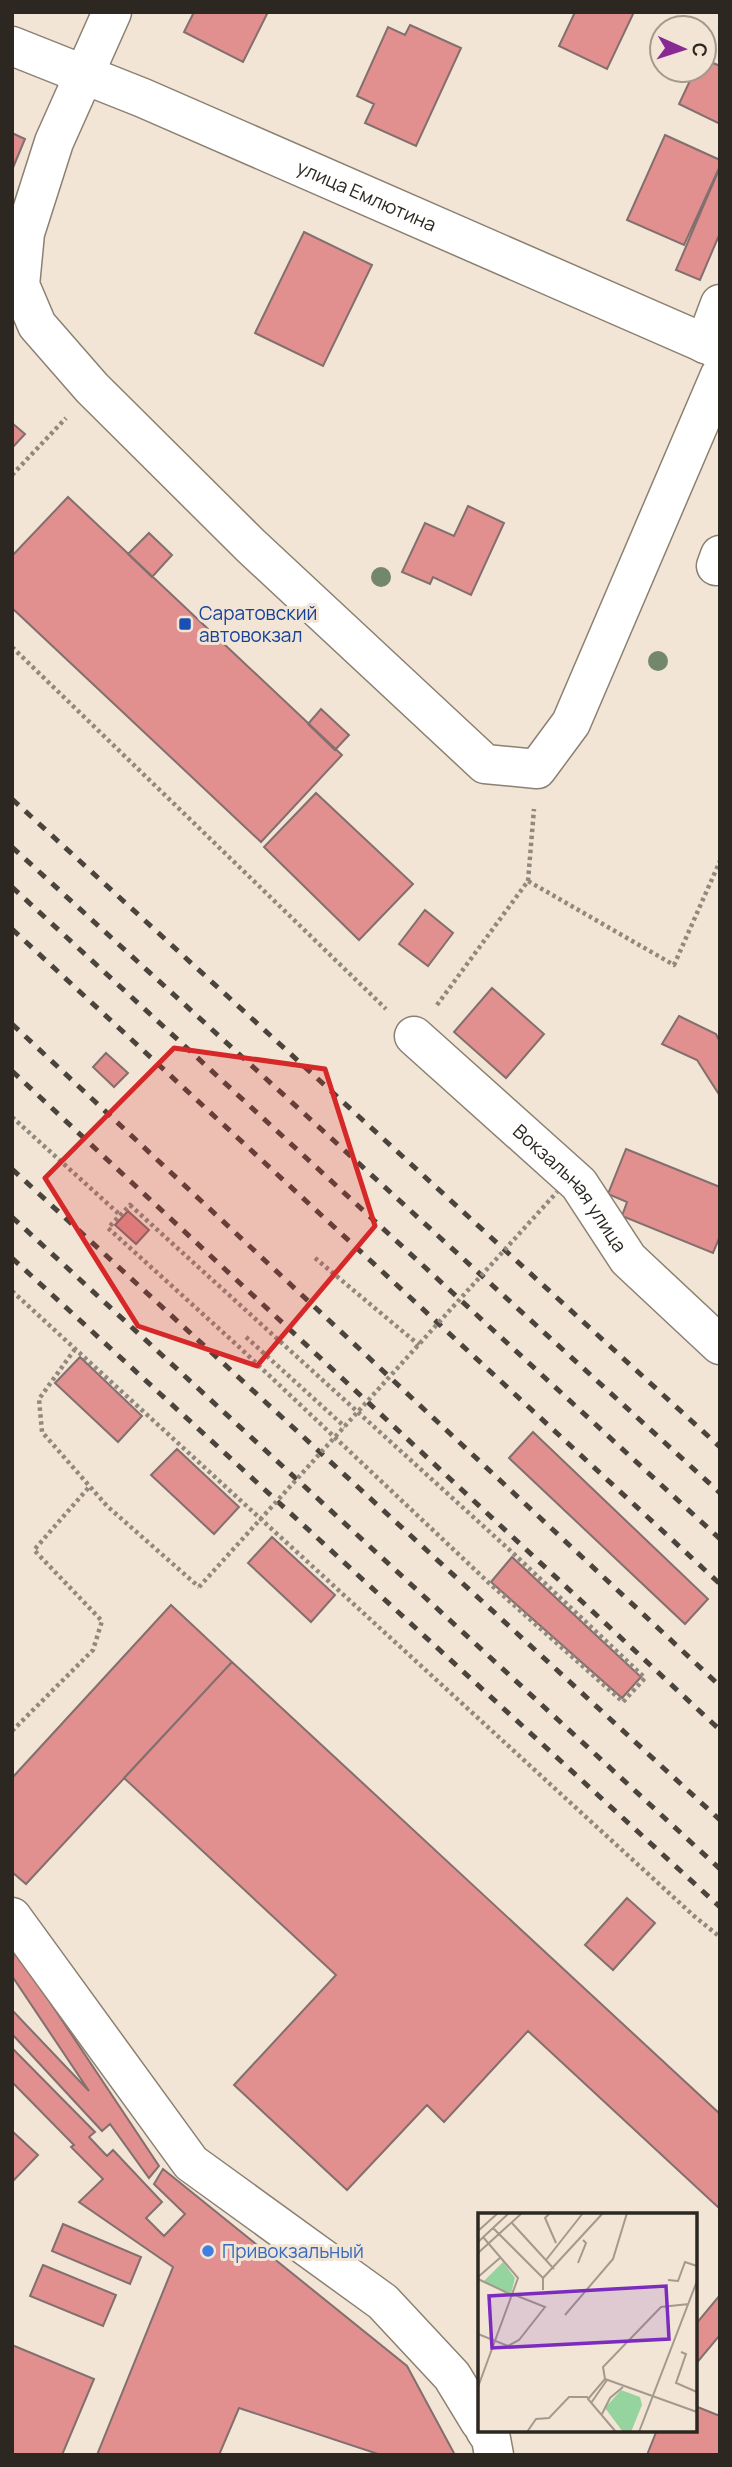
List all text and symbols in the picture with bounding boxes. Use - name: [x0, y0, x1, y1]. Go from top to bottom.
- north arrow: [648, 14, 718, 84]
- text: С: [687, 42, 713, 58]
- street label: улица Емлютина: [293, 154, 440, 238]
- place label: Саратовский автовокзал: [199, 600, 317, 648]
- marker: Саратовский автовокзал: [177, 616, 193, 632]
- street label: Вокзальная улица: [508, 1118, 633, 1257]
- inset map: [478, 2213, 697, 2432]
- place label: Привокзальный: [222, 2238, 364, 2264]
- marker: Привокзальный: [200, 2243, 216, 2259]

